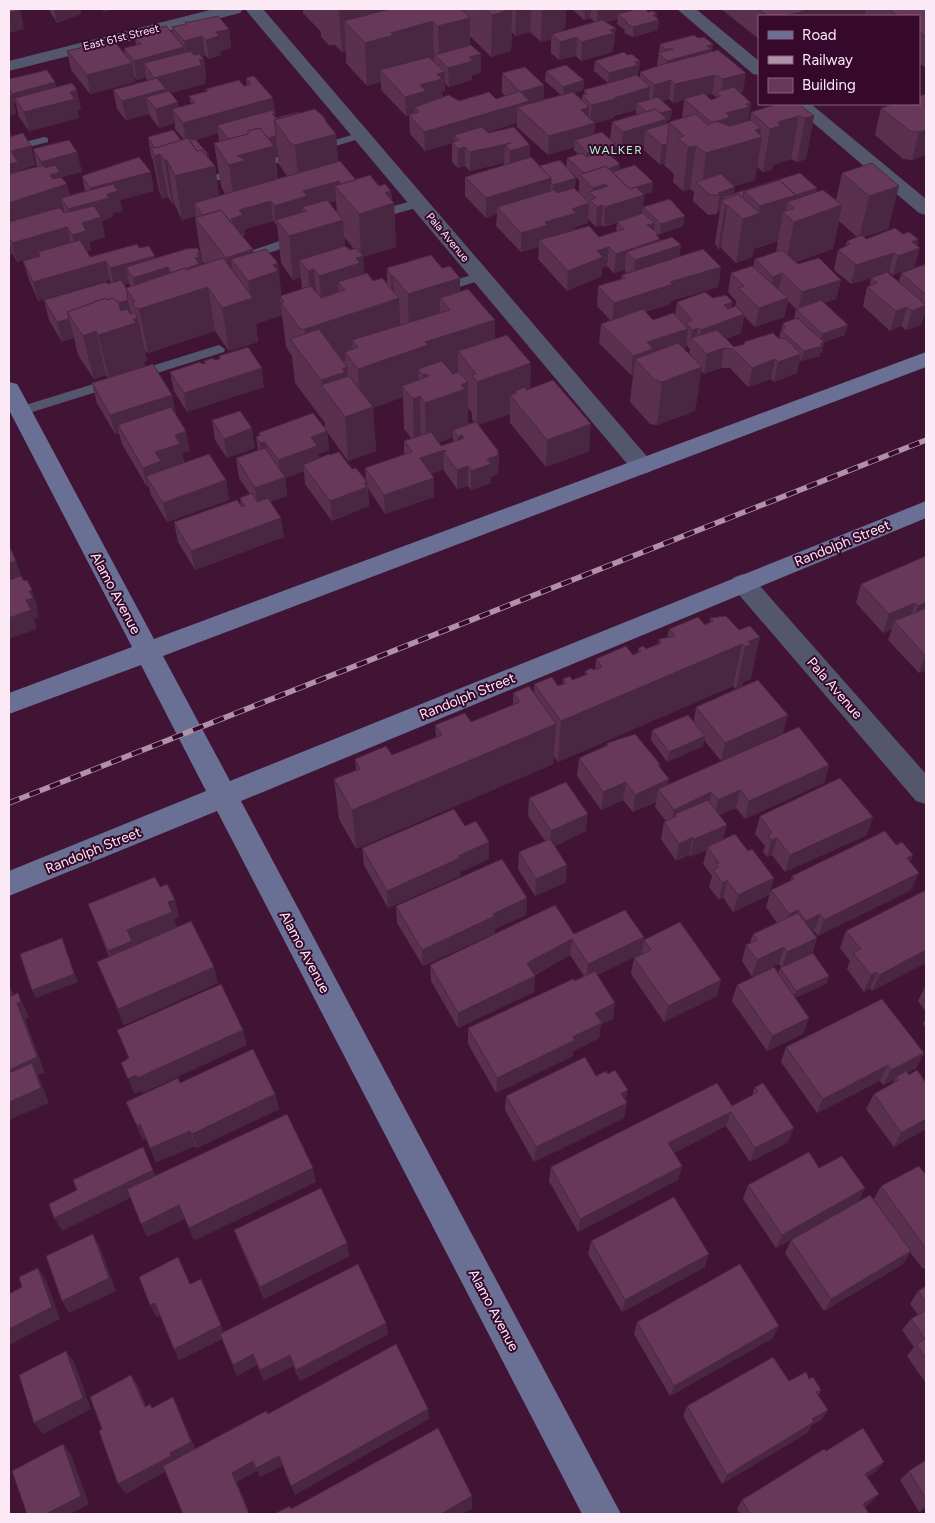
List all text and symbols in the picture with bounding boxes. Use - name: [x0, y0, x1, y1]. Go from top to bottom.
- legend: [758, 15, 920, 105]
- street label: East 61st Street: [82, 22, 160, 53]
- text: Road: [802, 26, 837, 44]
- text: Railway: [802, 51, 853, 69]
- text: Building: [802, 76, 856, 94]
- district label: WALKER: [589, 143, 643, 157]
- street label: Pala Avenue: [423, 210, 472, 264]
- street label: Randolph Street: [792, 517, 893, 570]
- street label: Alamo Avenue: [87, 549, 144, 638]
- street label: Pala Avenue: [803, 654, 866, 723]
- street label: Randolph Street: [417, 670, 518, 723]
- street label: Randolph Street: [43, 824, 144, 877]
- street label: Alamo Avenue: [276, 908, 333, 997]
- street label: Alamo Avenue: [465, 1266, 522, 1355]

